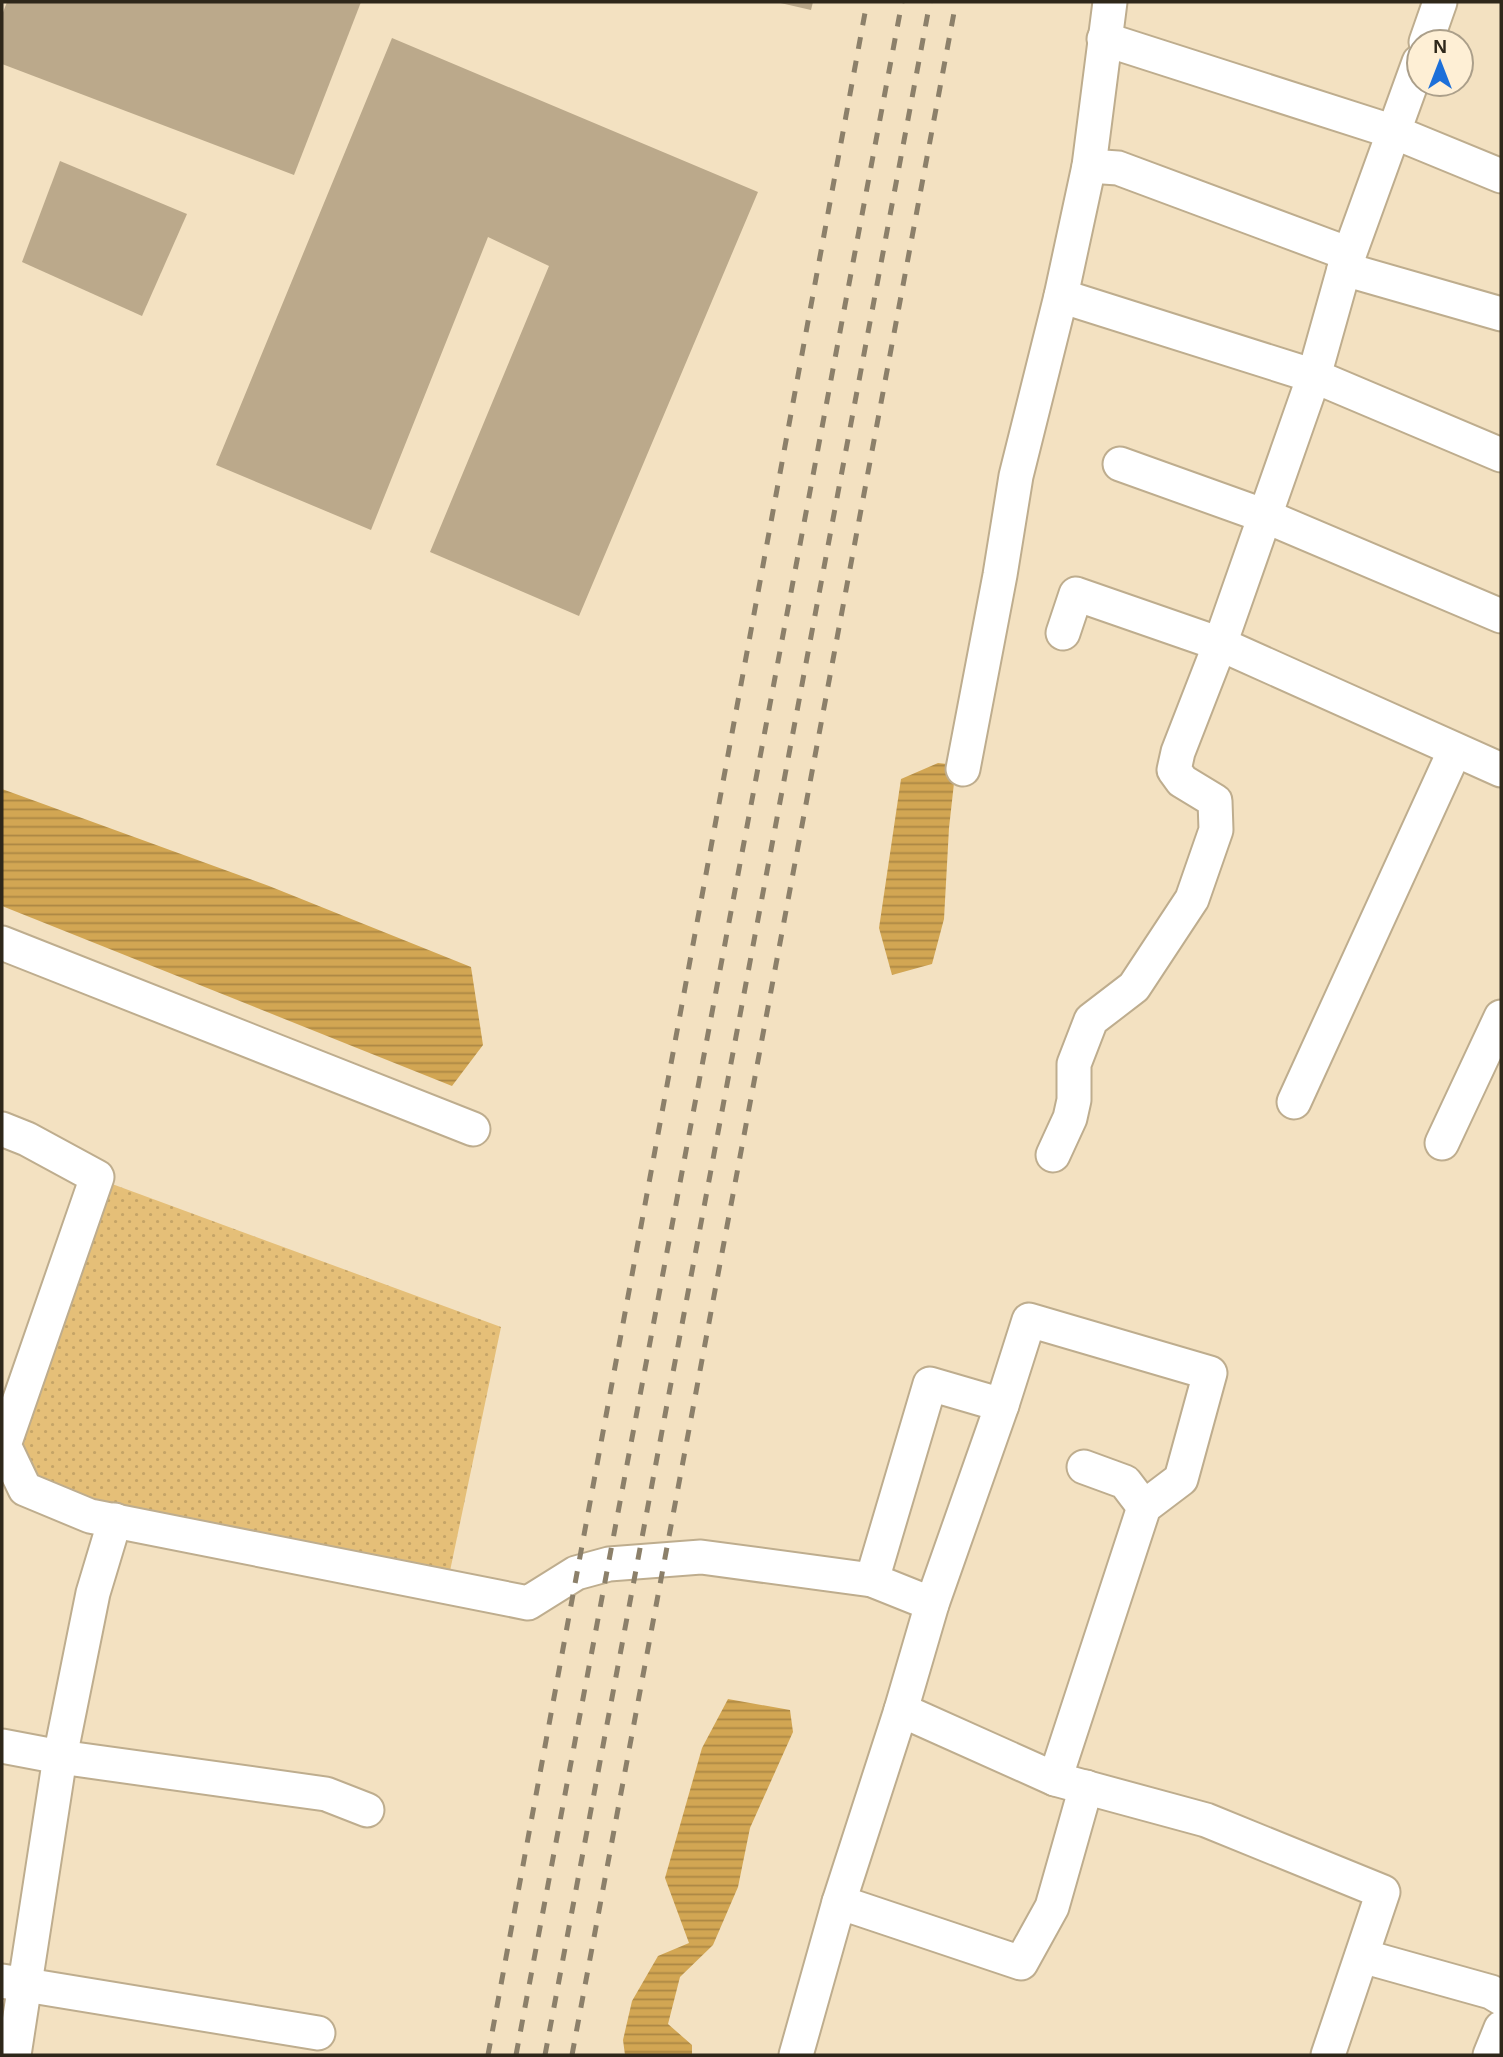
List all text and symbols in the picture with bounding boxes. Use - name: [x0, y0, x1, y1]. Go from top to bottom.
- north arrow: [1405, 28, 1475, 98]
- text: N: [1433, 36, 1447, 57]

